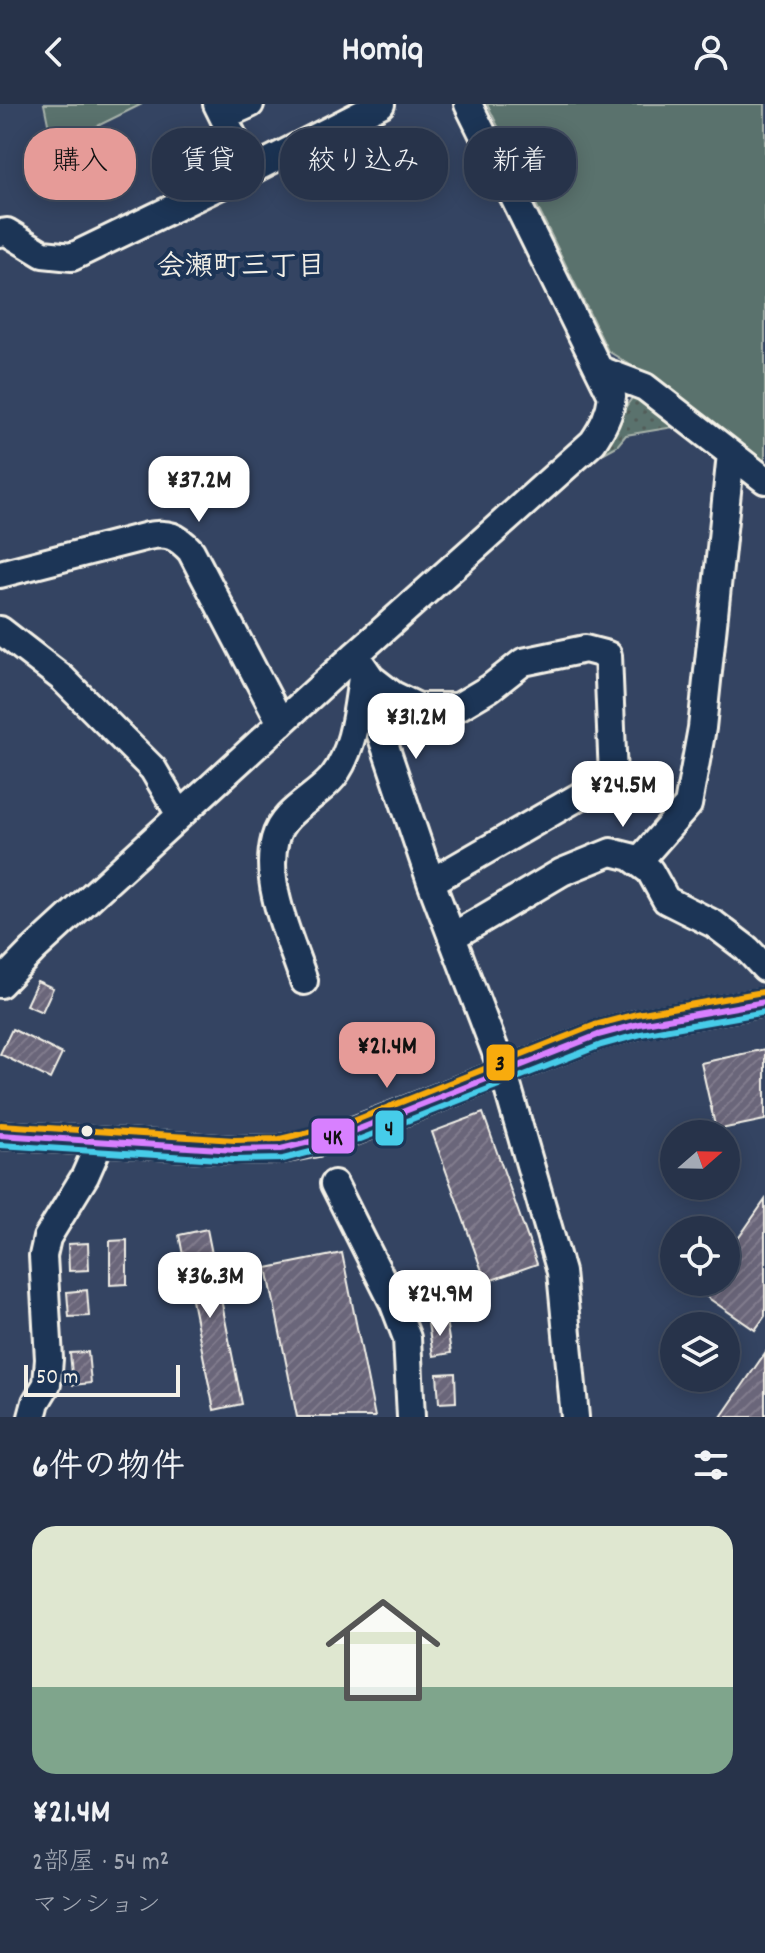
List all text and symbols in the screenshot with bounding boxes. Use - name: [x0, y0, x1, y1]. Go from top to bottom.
- text: Homiq: [342, 26, 423, 78]
- icon: back: [32, 30, 76, 74]
- icon: person: [689, 30, 733, 74]
- chip: 購入: [24, 128, 136, 200]
- chip: 賃貸: [152, 128, 264, 200]
- chip: 絞り込み: [280, 128, 448, 200]
- chip: 新着: [464, 128, 576, 200]
- district label: 会瀬町三丁目: [157, 249, 325, 289]
- pin: ¥37.2M: [134, 456, 264, 524]
- text: ¥37.2M: [166, 463, 232, 500]
- pin: ¥31.2M: [351, 693, 481, 761]
- text: ¥31.2M: [386, 700, 446, 737]
- pin: ¥24.5M: [558, 761, 688, 829]
- text: ¥24.5M: [590, 768, 656, 805]
- pin: ¥21.4M: [322, 1022, 452, 1090]
- text: ¥21.4M: [357, 1029, 417, 1066]
- line badge: 3: [485, 1043, 516, 1082]
- text: 3: [495, 1050, 505, 1081]
- line badge: 4: [374, 1109, 405, 1147]
- text: 4: [384, 1115, 394, 1146]
- line badge: 4K: [310, 1117, 356, 1155]
- north arrow: [660, 1120, 740, 1200]
- map controls: [660, 1120, 740, 1392]
- unlabelled marker: [79, 1123, 95, 1139]
- text: 4K: [323, 1124, 343, 1155]
- button: locate: [660, 1216, 740, 1296]
- pin: ¥36.3M: [145, 1252, 275, 1320]
- text: ¥36.3M: [176, 1259, 244, 1296]
- pin: ¥24.9M: [375, 1270, 505, 1338]
- text: ¥24.9M: [407, 1277, 473, 1314]
- button: layers: [660, 1312, 740, 1392]
- scale bar: [24, 1361, 180, 1397]
- text: 50 m: [36, 1363, 78, 1394]
- icon: filters: [689, 1443, 733, 1487]
- text: 6件の物件: [32, 1445, 185, 1494]
- icon: home: [311, 1578, 455, 1722]
- text: ¥21.4M: [32, 1790, 110, 1839]
- text: 2部屋 · 54 m²: [32, 1845, 169, 1882]
- text: マンション: [32, 1888, 161, 1925]

